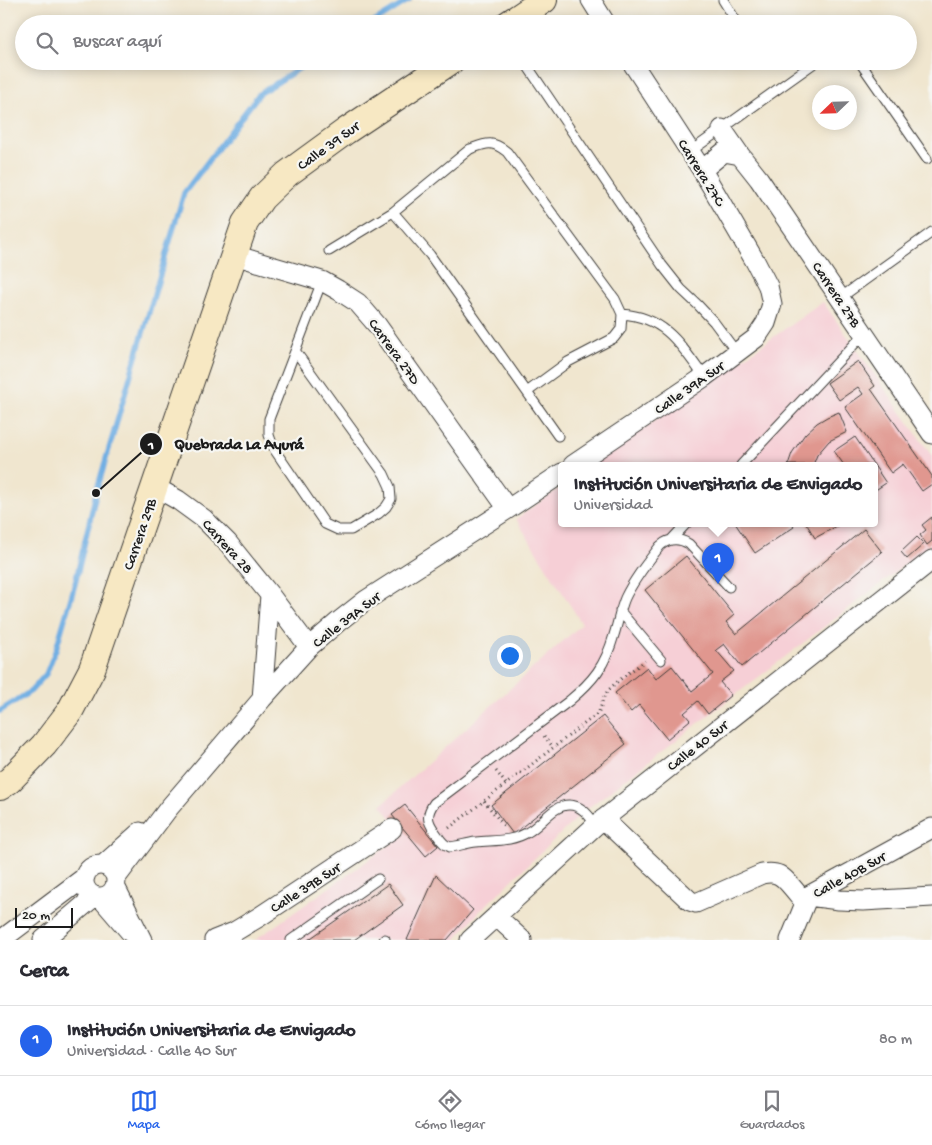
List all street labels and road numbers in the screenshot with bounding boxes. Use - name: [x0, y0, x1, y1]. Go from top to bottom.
- street label: Calle 39 Sur: [295, 117, 365, 175]
- street label: Carrera 27C: [673, 136, 728, 210]
- street label: Carrera 27B: [807, 259, 864, 331]
- street label: Carrera 27D: [363, 316, 423, 389]
- street label: Calle 39A Sur: [652, 357, 730, 419]
- street label: Carrera 29B: [120, 496, 162, 573]
- street label: Carrera 28: [197, 516, 256, 578]
- street label: Calle 39A Sur: [310, 587, 386, 653]
- street label: Calle 40 Sur: [664, 716, 734, 776]
- street label: Calle 40B Sur: [810, 848, 891, 903]
- street label: Calle 39B Sur: [268, 858, 346, 918]

